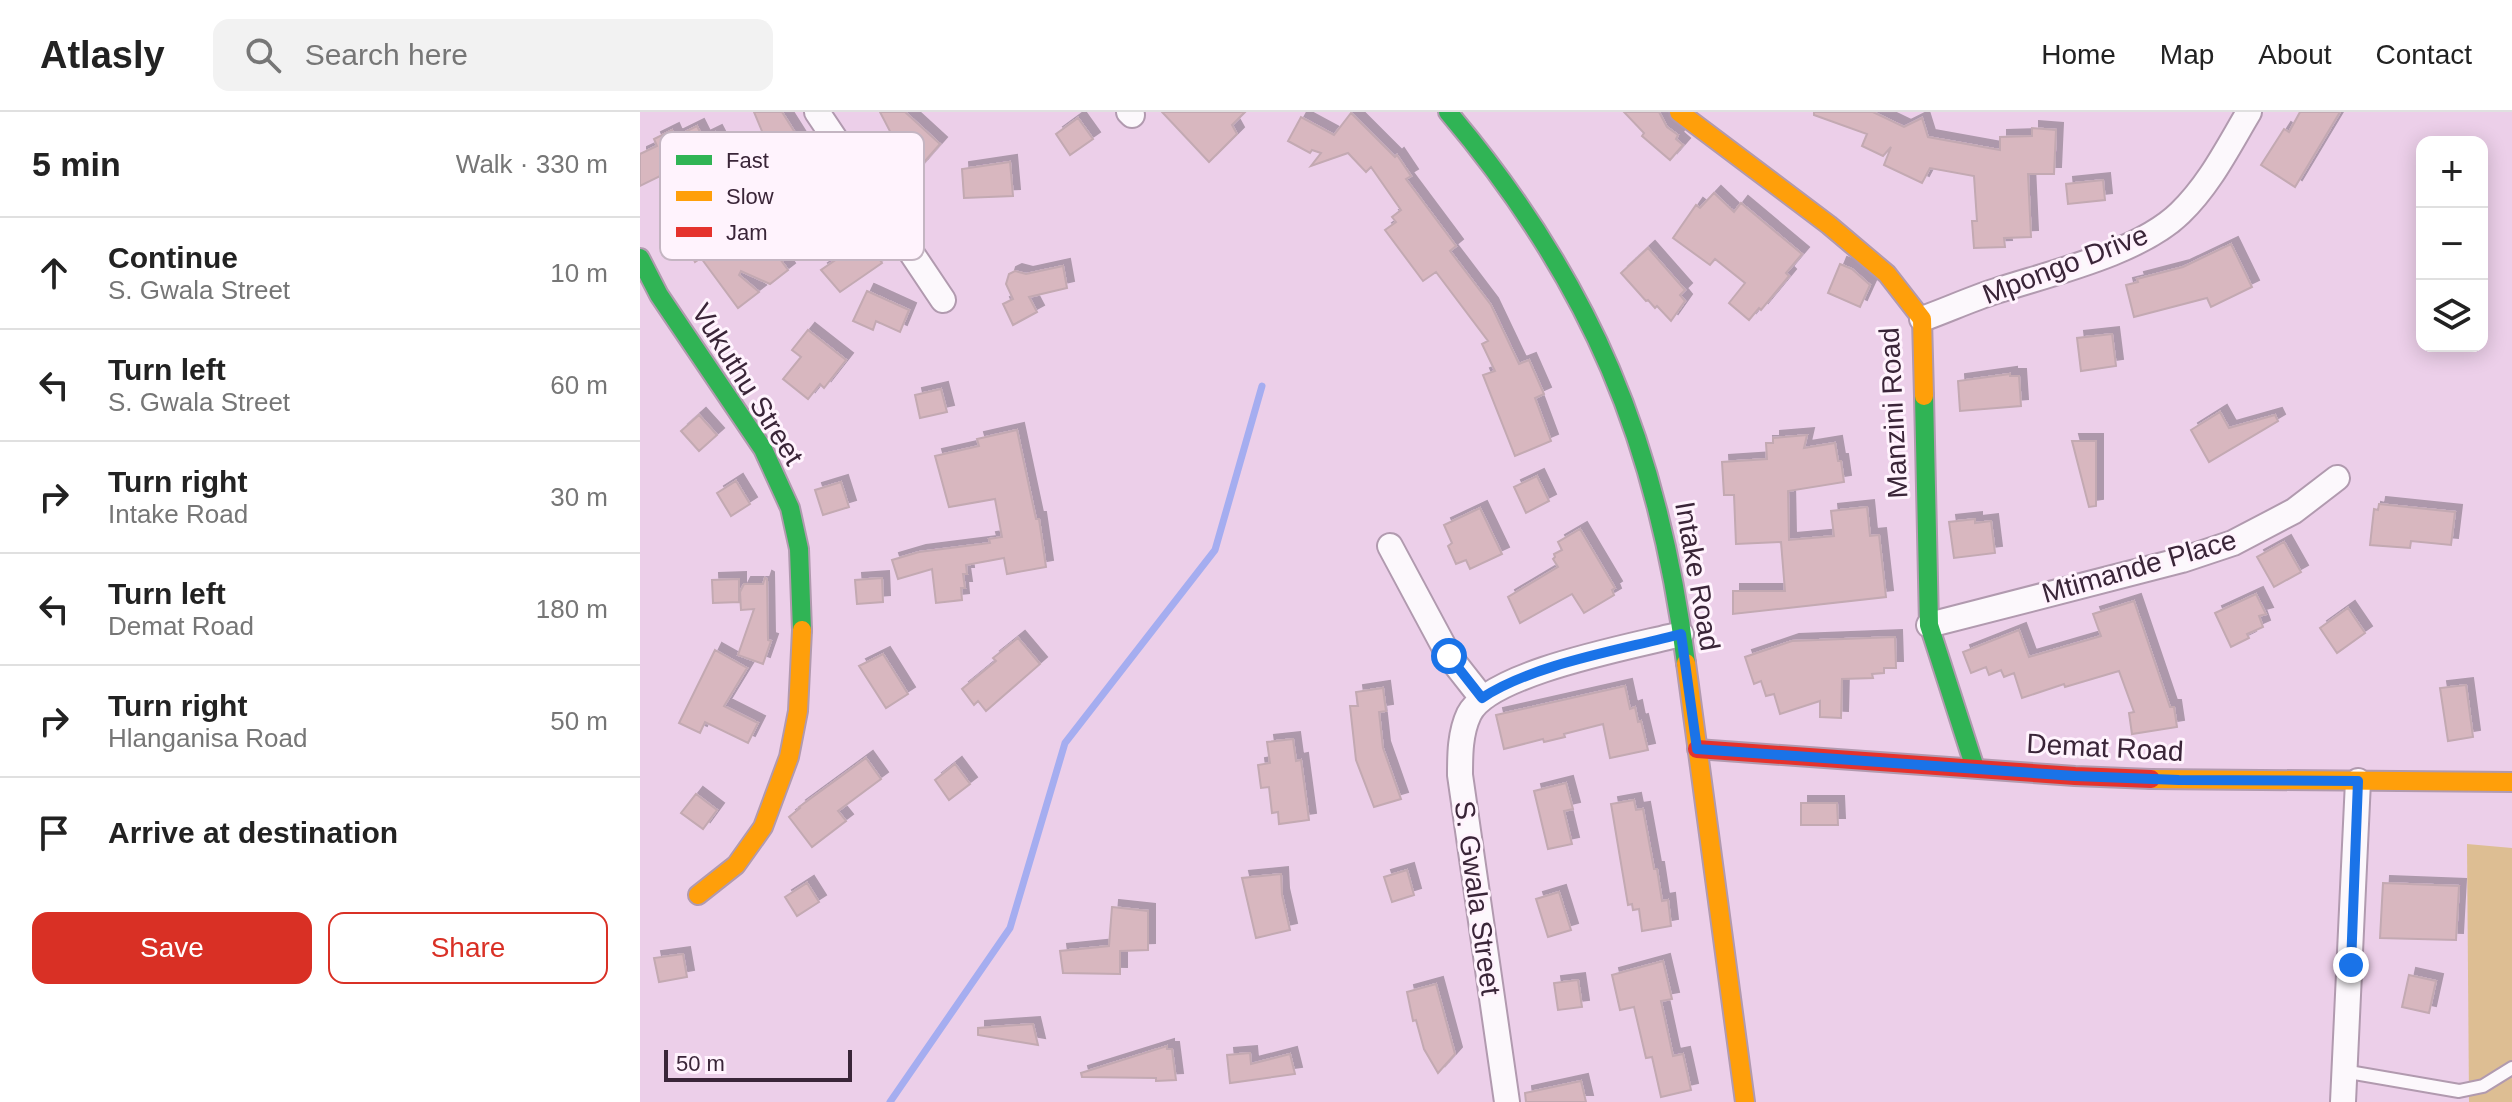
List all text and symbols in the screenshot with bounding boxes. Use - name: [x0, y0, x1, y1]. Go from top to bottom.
- search box: [213, 19, 773, 91]
- icon: search: [241, 33, 285, 77]
- text: Atlasly: [40, 34, 165, 76]
- text: Search here: [305, 38, 468, 71]
- text: Home: [2041, 39, 2116, 70]
- text: Map: [2160, 39, 2214, 70]
- text: About: [2258, 39, 2332, 70]
- text: Contact: [2376, 39, 2472, 70]
- legend: [660, 132, 924, 260]
- map controls: [2416, 136, 2488, 352]
- button: +: [2416, 136, 2488, 208]
- text: 5 min: [32, 145, 121, 183]
- text: Fast: [726, 148, 769, 173]
- text: Walk · 330 m: [456, 149, 608, 179]
- text: Slow: [726, 184, 774, 209]
- button: −: [2416, 208, 2488, 280]
- street label: Mpongo Drive: [1978, 219, 2152, 310]
- text: Jam: [726, 220, 768, 245]
- text: Continue: [108, 241, 238, 274]
- icon: ahead: [32, 251, 76, 295]
- text: 10 m: [550, 258, 608, 288]
- text: S. Gwala Street: [108, 275, 290, 305]
- button: layers: [2416, 280, 2488, 352]
- street label: Vukuthu Street: [686, 298, 810, 471]
- street label: Manzini Road: [1874, 327, 1913, 499]
- text: Turn left: [108, 353, 226, 386]
- icon: left: [32, 363, 76, 407]
- text: 60 m: [550, 370, 608, 400]
- text: S. Gwala Street: [108, 387, 290, 417]
- text: Turn right: [108, 465, 247, 498]
- icon: right: [32, 475, 76, 519]
- text: 30 m: [550, 482, 608, 512]
- text: Intake Road: [108, 499, 248, 529]
- street label: Intake Road: [1669, 499, 1726, 653]
- street label: Mtimande Place: [2038, 524, 2240, 609]
- text: Turn left: [108, 577, 226, 610]
- icon: left: [32, 587, 76, 631]
- text: 180 m: [536, 594, 608, 624]
- text: Demat Road: [108, 611, 254, 641]
- route start: [1431, 638, 1467, 674]
- text: Turn right: [108, 689, 247, 722]
- icon: right: [32, 699, 76, 743]
- text: 50 m: [550, 706, 608, 736]
- text: Hlanganisa Road: [108, 723, 307, 753]
- street label: Demat Road: [2026, 728, 2184, 767]
- street label: S. Gwala Street: [1449, 799, 1507, 998]
- icon: arrive: [32, 811, 76, 855]
- text: Arrive at destination: [108, 816, 398, 849]
- button: Save: [32, 912, 312, 984]
- button: Share: [328, 912, 608, 984]
- route end: [2333, 947, 2369, 983]
- scale bar: [664, 1046, 852, 1082]
- text: 50 m: [676, 1051, 725, 1076]

